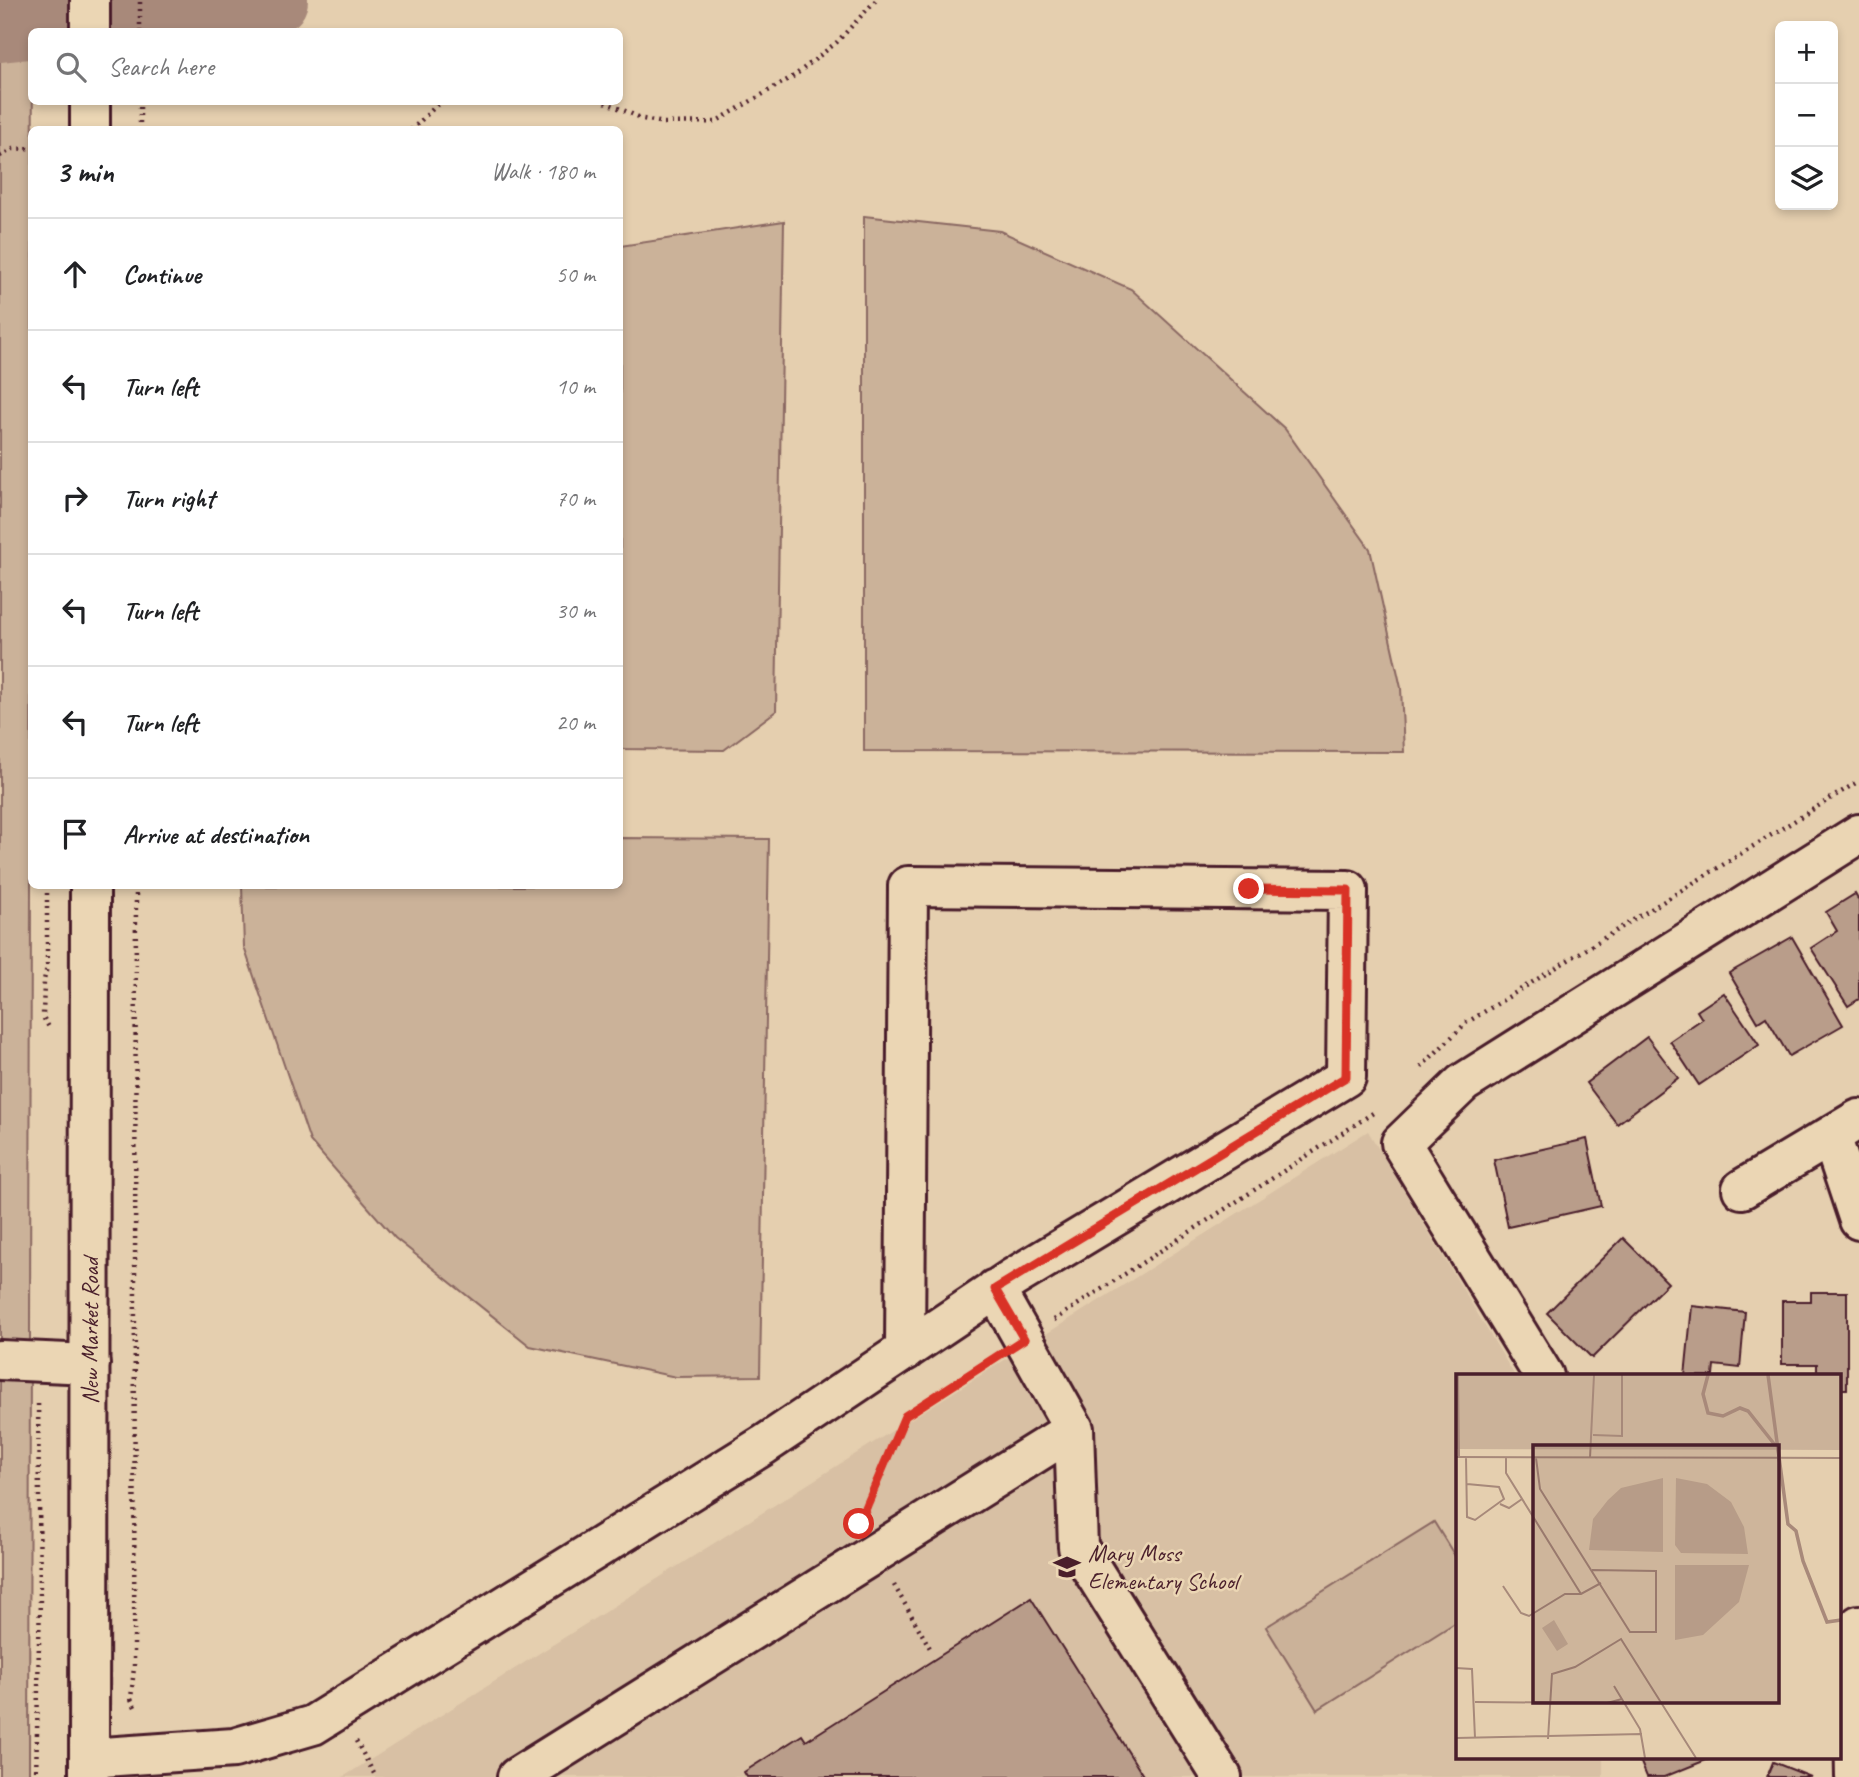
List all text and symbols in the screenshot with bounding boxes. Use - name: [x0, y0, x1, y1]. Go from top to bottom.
- map controls: [1775, 21, 1838, 210]
- button: +: [1775, 21, 1838, 84]
- search box: [28, 28, 623, 105]
- icon: search: [52, 48, 90, 86]
- text: Search here: [108, 50, 214, 83]
- button: −: [1775, 84, 1838, 147]
- button: layers: [1775, 147, 1838, 210]
- text: 3 min: [56, 153, 113, 191]
- text: Walk · 180 m: [491, 157, 595, 186]
- icon: ahead: [56, 255, 94, 293]
- text: Continue: [123, 258, 201, 291]
- text: 50 m: [556, 260, 595, 289]
- icon: left: [56, 367, 94, 405]
- text: Turn left: [123, 370, 198, 403]
- text: 10 m: [556, 372, 595, 401]
- icon: right: [56, 479, 94, 517]
- text: Turn right: [123, 482, 214, 515]
- text: 70 m: [556, 484, 595, 513]
- icon: left: [56, 591, 94, 629]
- text: Turn left: [123, 594, 198, 627]
- text: 30 m: [556, 596, 595, 625]
- icon: left: [56, 703, 94, 741]
- text: Turn left: [123, 706, 198, 739]
- text: 20 m: [556, 708, 595, 737]
- icon: arrive: [56, 815, 94, 853]
- text: Arrive at destination: [123, 818, 309, 851]
- route end: [1233, 873, 1264, 904]
- street label: New Market Road: [75, 1254, 105, 1404]
- inset map: [1456, 1374, 1842, 1760]
- route start: [843, 1508, 874, 1539]
- place label: Mary Moss Elementary School: [1088, 1538, 1242, 1596]
- school or university icon: Mary Moss Elementary School: [1052, 1552, 1082, 1582]

